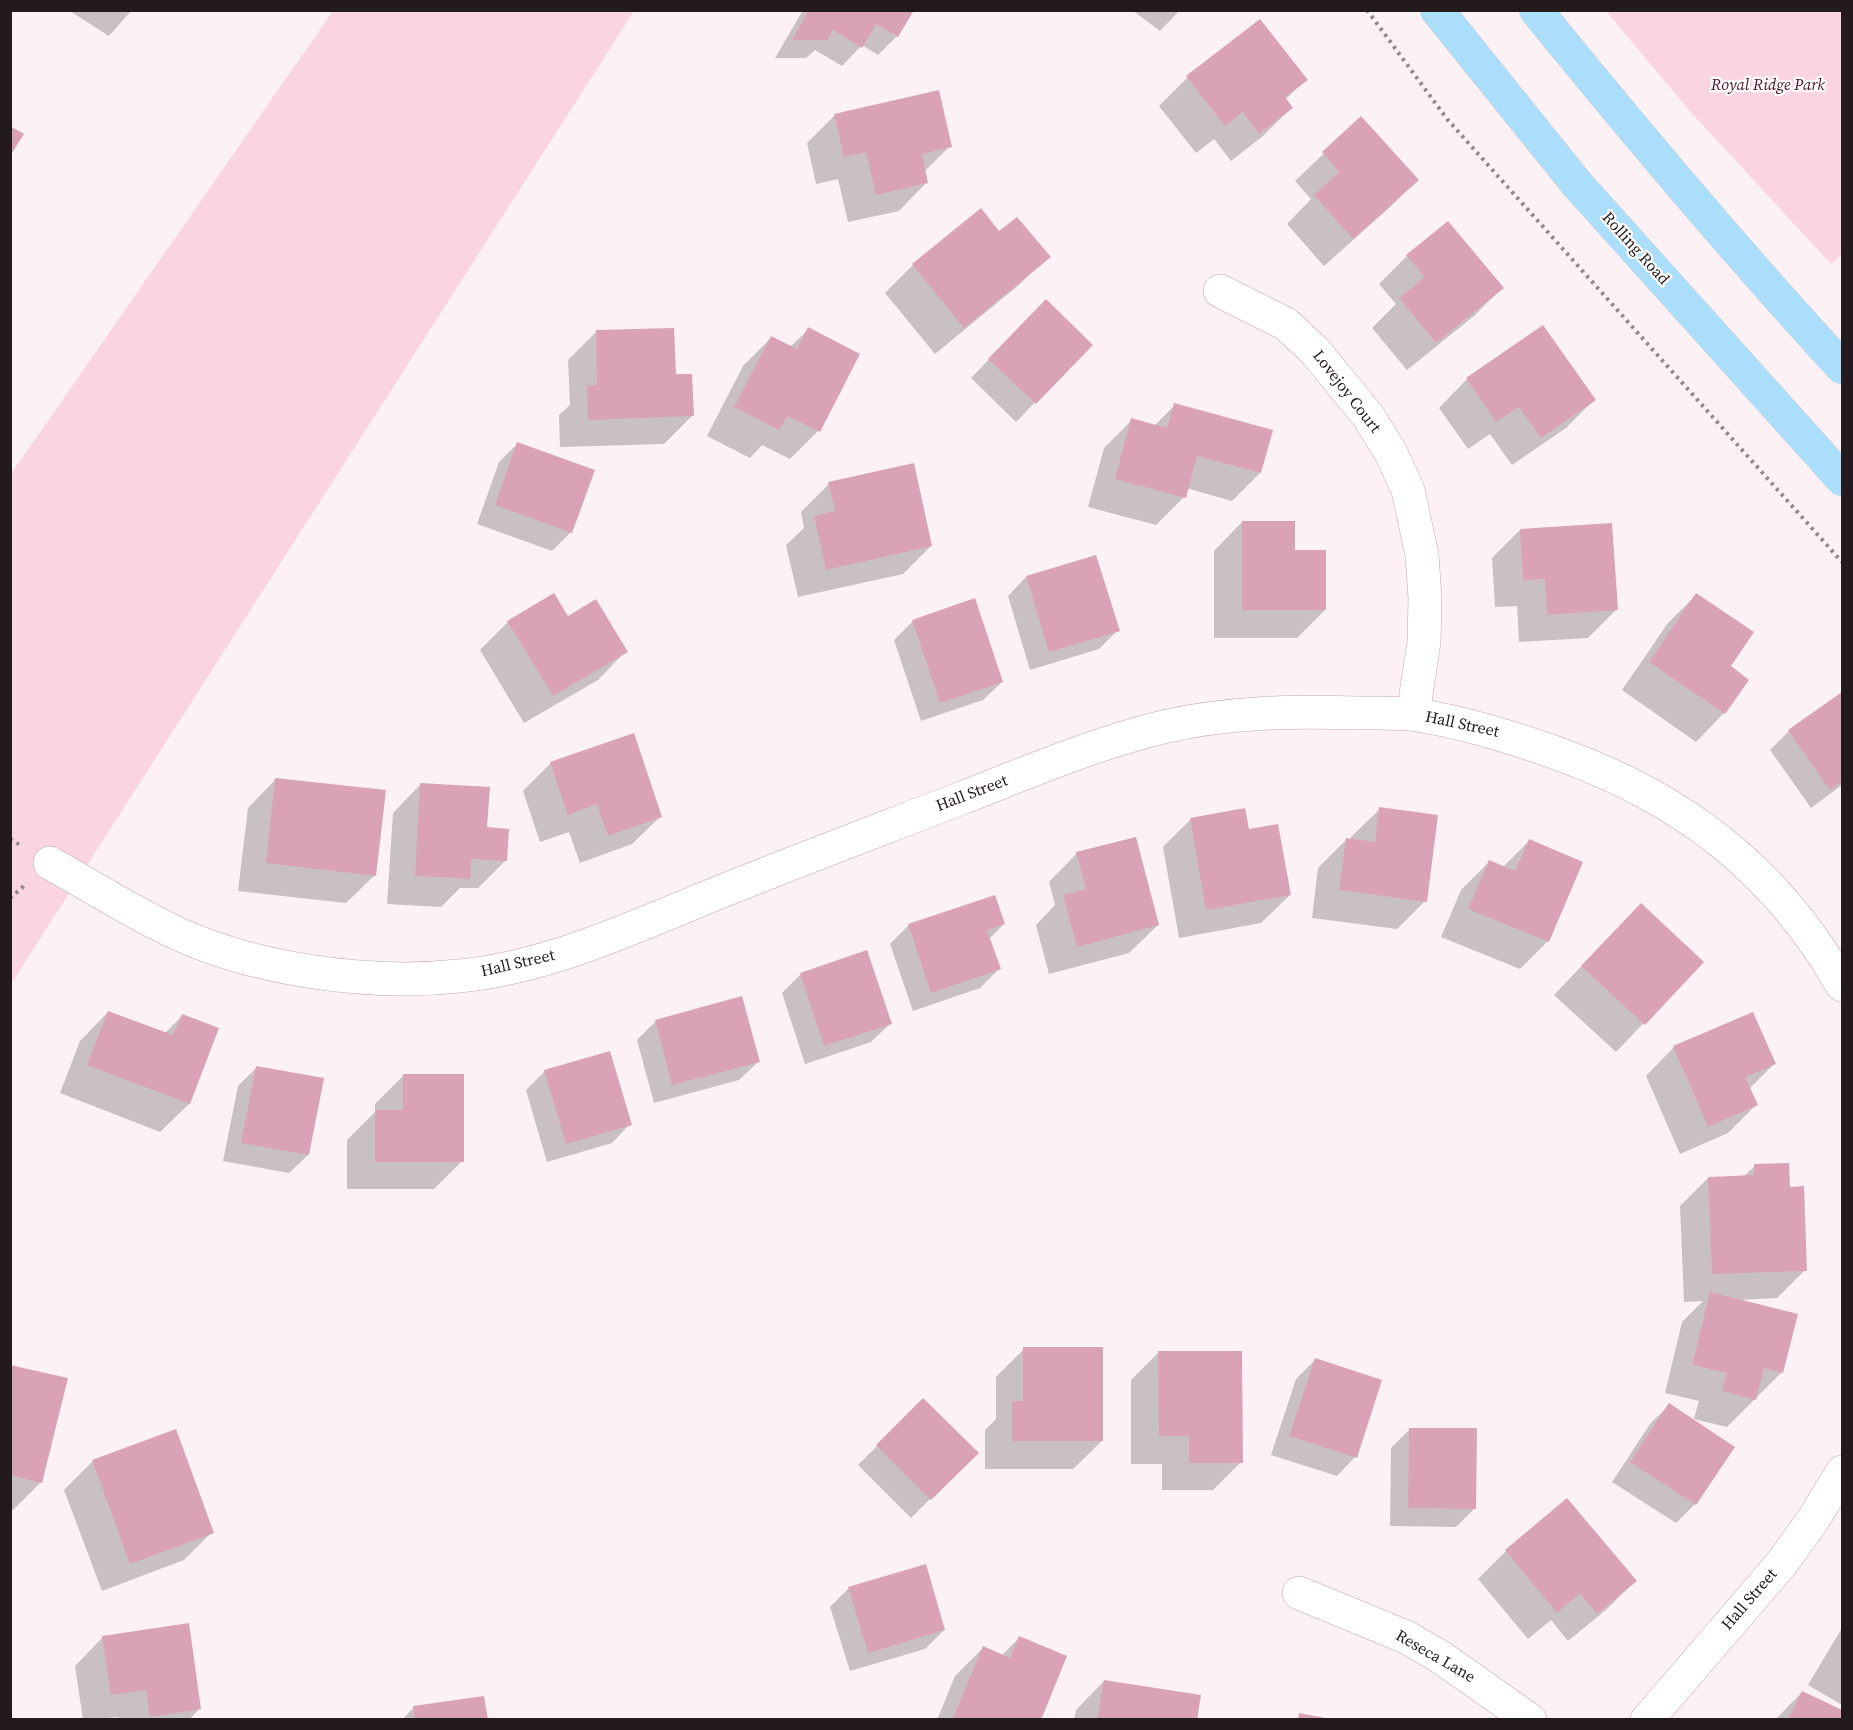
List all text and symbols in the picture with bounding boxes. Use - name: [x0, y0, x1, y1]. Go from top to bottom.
- park label: Royal Ridge Park: [1711, 76, 1825, 96]
- street label: Rolling Road: [1597, 209, 1673, 289]
- street label: Lovejoy Court: [1308, 347, 1384, 437]
- street label: Hall Street: [1423, 708, 1501, 742]
- street label: Hall Street: [934, 772, 1010, 816]
- street label: Hall Street: [479, 946, 557, 982]
- street label: Hall Street: [1718, 1565, 1782, 1635]
- street label: Reseca Lane: [1392, 1627, 1478, 1687]

